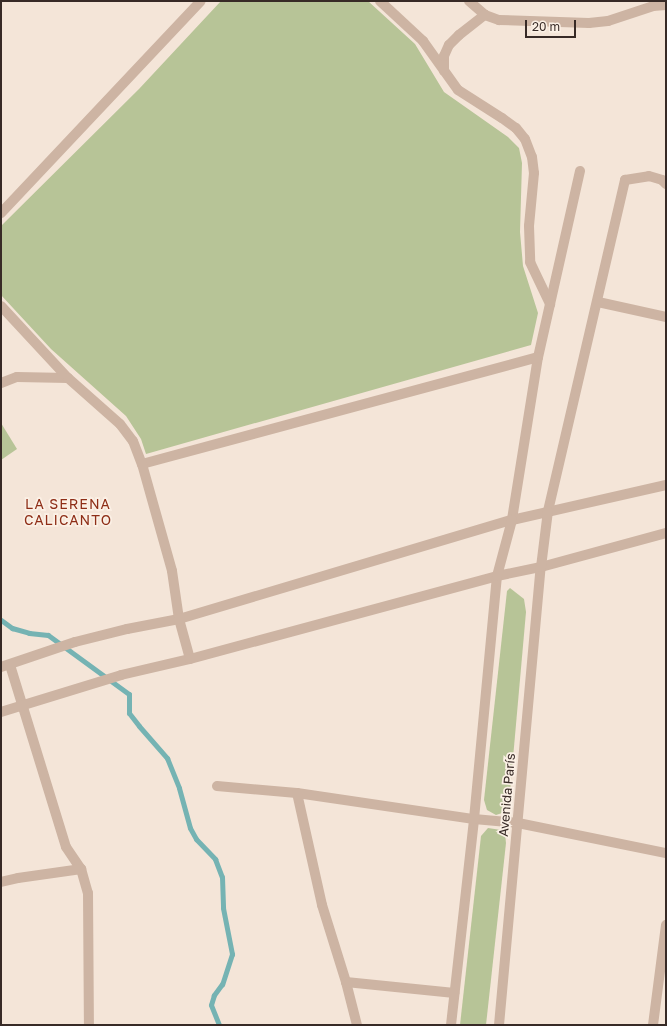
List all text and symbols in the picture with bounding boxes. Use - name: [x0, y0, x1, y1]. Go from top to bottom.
- scale bar: [527, 12, 578, 38]
- text: 20 m: [532, 19, 560, 34]
- district label: LA SERENA CALICANTO: [24, 496, 112, 528]
- street label: Avenida París: [496, 753, 518, 837]

